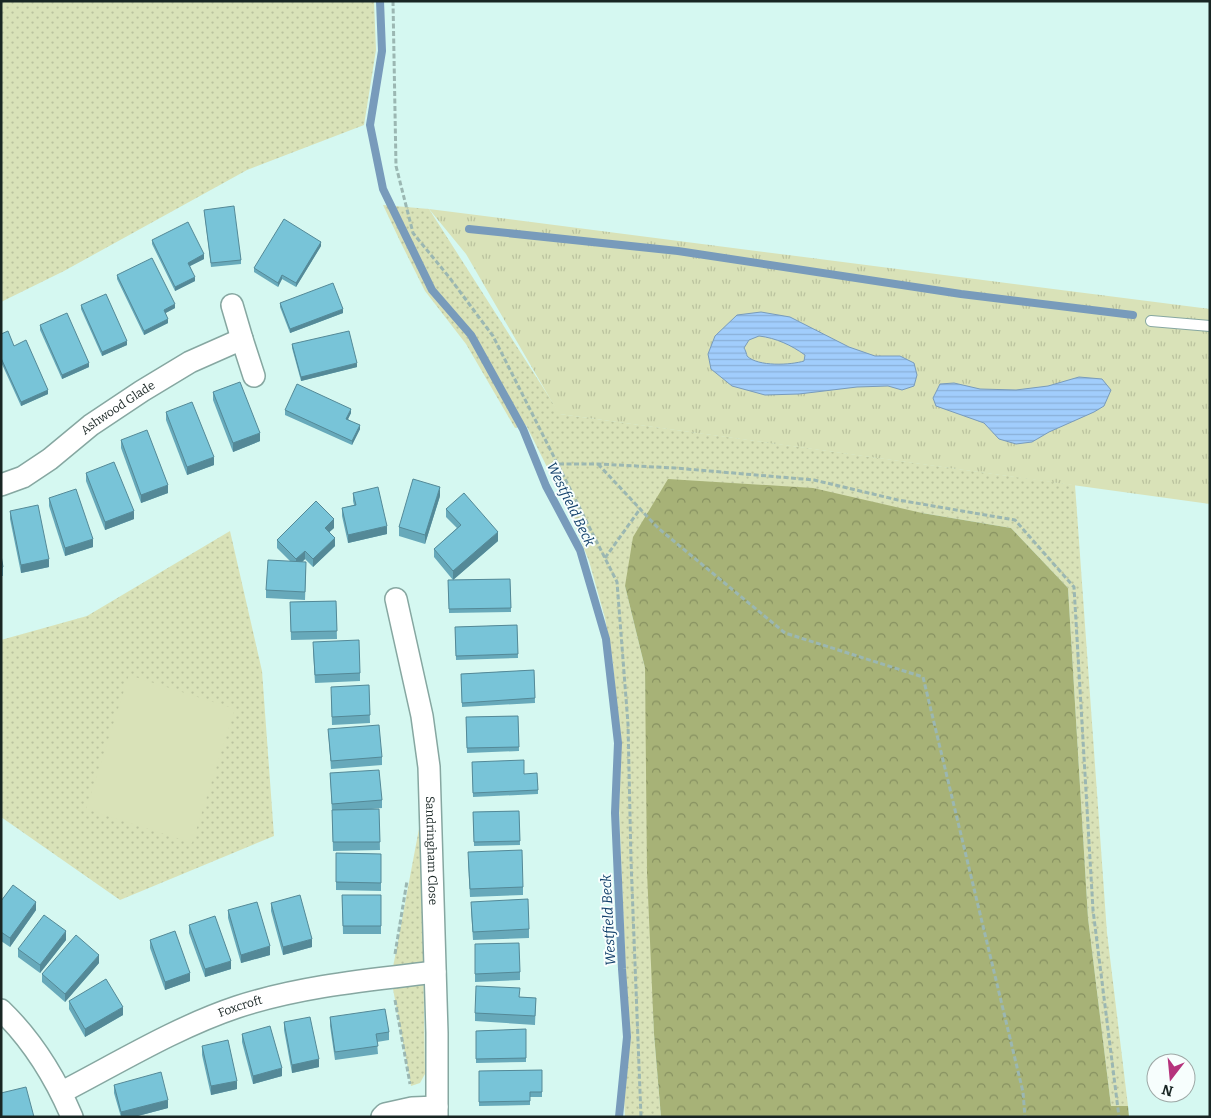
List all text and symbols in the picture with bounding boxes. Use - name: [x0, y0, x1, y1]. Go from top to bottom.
- street label: Ashwood Glade: [78, 378, 157, 438]
- water label: Westfield Beck: [543, 459, 598, 549]
- street label: Sandringham Close: [423, 796, 440, 905]
- water label: Westfield Beck: [598, 873, 619, 966]
- street label: Foxcroft: [216, 993, 264, 1020]
- north arrow: [1146, 1053, 1196, 1103]
- text: N: [1160, 1080, 1175, 1100]

